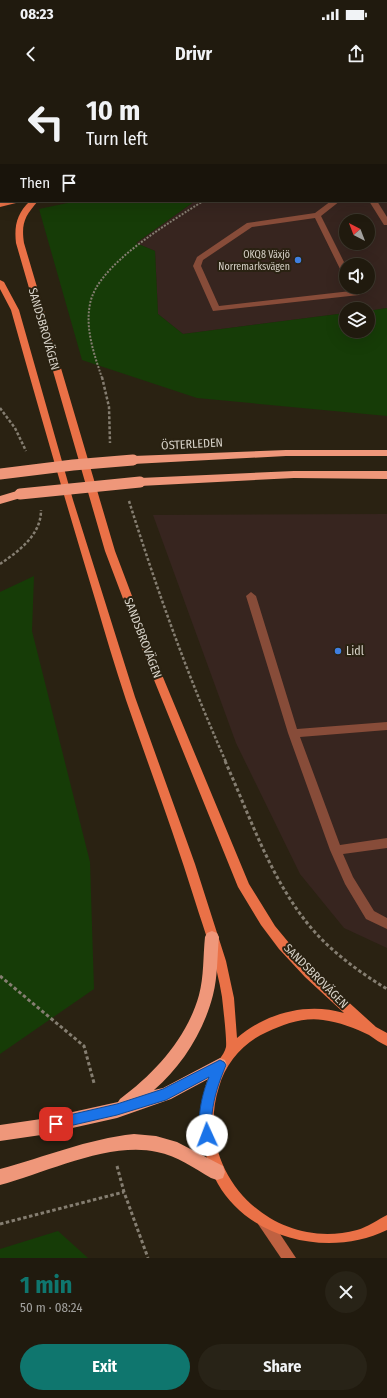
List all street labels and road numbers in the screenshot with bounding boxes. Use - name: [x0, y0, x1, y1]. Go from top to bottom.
- street label: SANDSBROVÄGEN: [26, 286, 63, 372]
- street label: ÖSTERLEDEN: [161, 433, 223, 453]
- street label: SANDSBROVÄGEN: [121, 596, 166, 680]
- street label: SANDSBROVÄGEN: [281, 940, 352, 1011]

